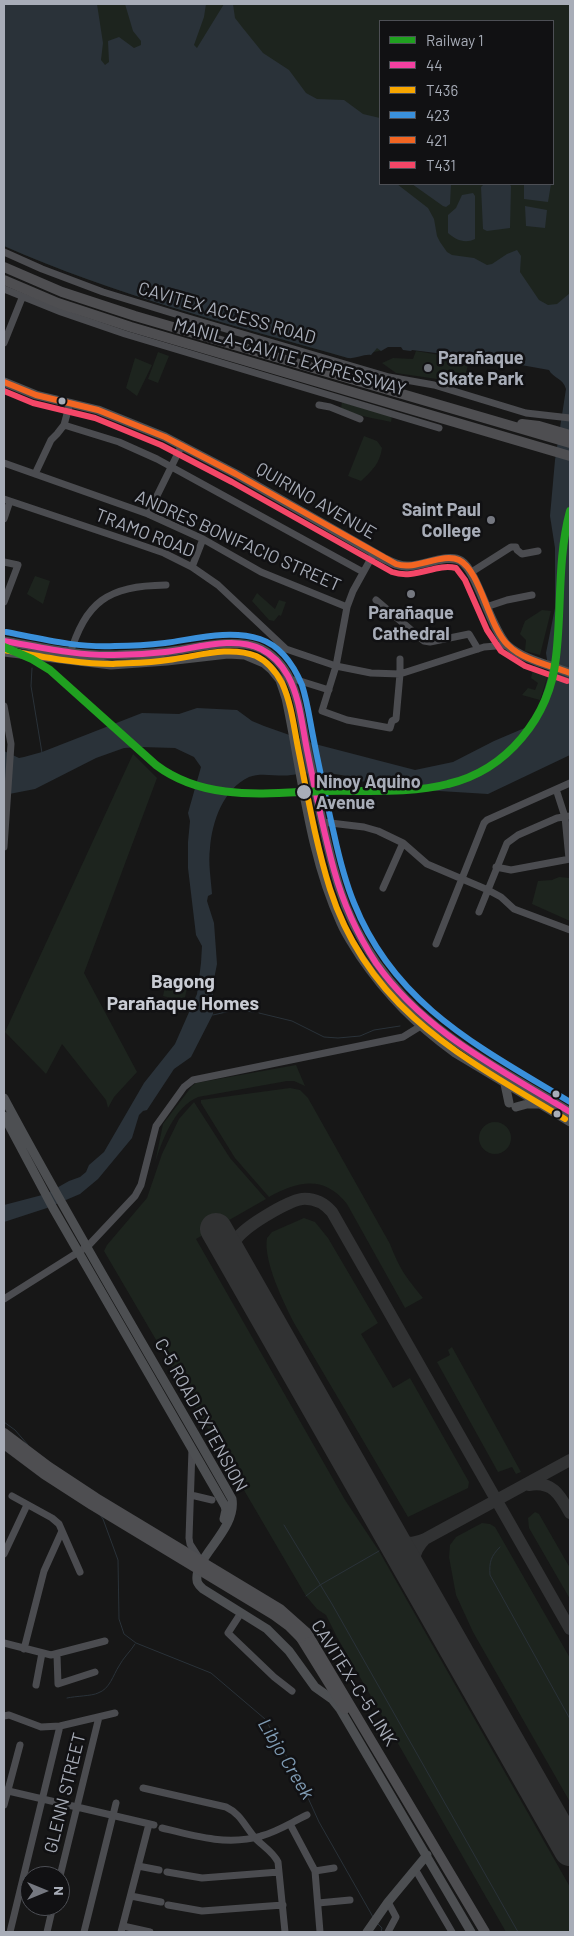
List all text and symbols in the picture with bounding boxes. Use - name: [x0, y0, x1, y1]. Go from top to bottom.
- legend: [379, 20, 554, 185]
- text: Railway 1: [426, 31, 484, 49]
- text: 44: [426, 56, 443, 74]
- text: T436: [426, 81, 458, 99]
- text: 423: [426, 106, 450, 124]
- text: 421: [426, 131, 447, 149]
- text: T431: [426, 156, 456, 174]
- street label: CAVITEX ACCESS ROAD: [136, 277, 318, 349]
- street label: MANILA–CAVITE EXPRESSWAY: [172, 313, 408, 401]
- place label: Parañaque Skate Park: [438, 347, 524, 389]
- marker: Parañaque Skate Park: [422, 362, 434, 374]
- unlabelled marker: [57, 396, 67, 406]
- street label: QUIRINO AVENUE: [252, 458, 380, 544]
- street label: ANDRES BONIFACIO STREET: [132, 486, 344, 596]
- place label: Saint Paul College: [402, 499, 481, 542]
- street label: TRAMO ROAD: [92, 504, 198, 562]
- marker: Saint Paul College: [485, 514, 497, 526]
- marker: Parañaque Cathedral: [405, 588, 417, 600]
- place label: Parañaque Cathedral: [368, 602, 454, 644]
- place label: Ninoy Aquino Avenue: [316, 771, 421, 814]
- marker: Ninoy Aquino Avenue: [295, 783, 313, 801]
- district label: Bagong Parañaque Homes: [107, 971, 259, 1015]
- unlabelled marker: [551, 1089, 561, 1099]
- unlabelled marker: [552, 1109, 562, 1119]
- street label: C-5 ROAD EXTENSION: [150, 1335, 252, 1495]
- street label: CAVITEX–C-5 LINK: [306, 1616, 402, 1750]
- water label: Libjo Creek: [253, 1714, 319, 1804]
- street label: GLENN STREET: [40, 1731, 90, 1855]
- north arrow: [20, 1866, 70, 1916]
- text: N: [51, 1886, 68, 1896]

